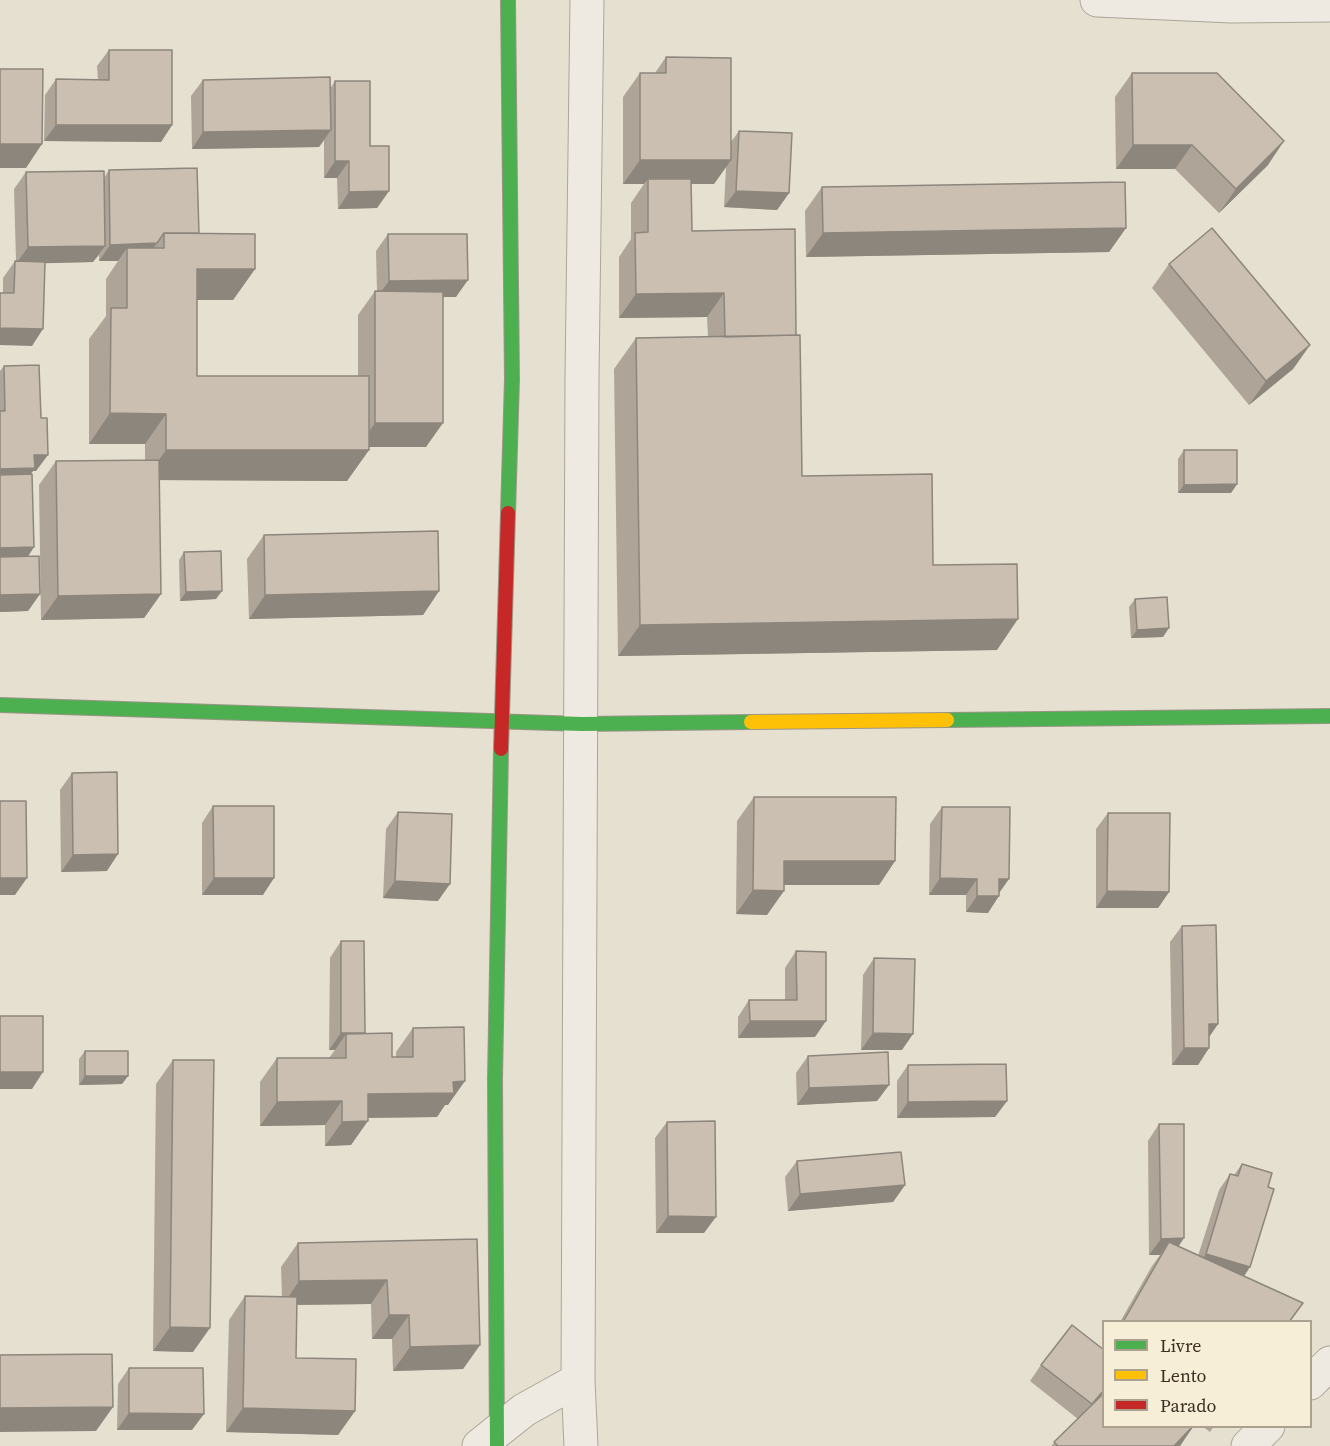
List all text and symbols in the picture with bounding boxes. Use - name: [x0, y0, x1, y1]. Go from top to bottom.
- legend: [1102, 1320, 1312, 1428]
- text: Livre: [1160, 1333, 1202, 1358]
- text: Lento: [1160, 1363, 1206, 1388]
- text: Parado: [1160, 1393, 1216, 1418]

